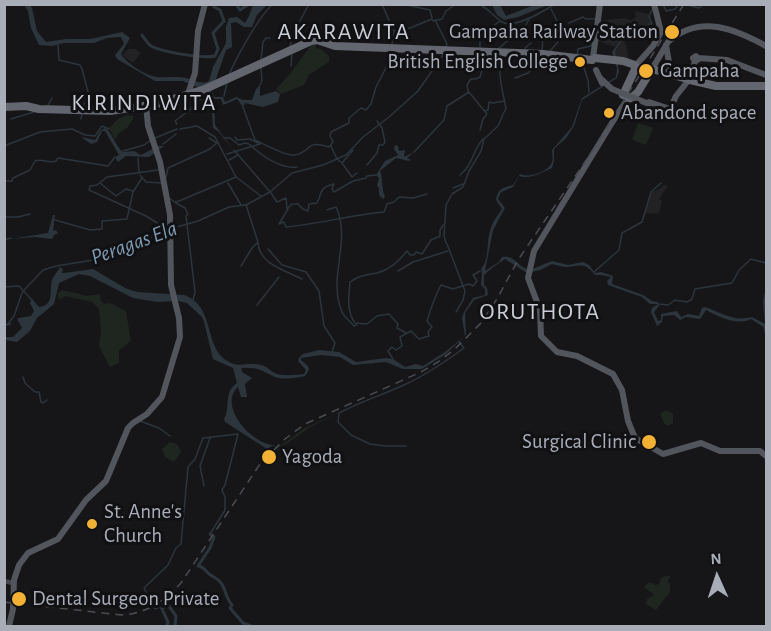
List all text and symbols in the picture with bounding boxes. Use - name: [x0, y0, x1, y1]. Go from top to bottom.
- district label: AKARAWITA: [278, 18, 410, 46]
- place label: Gampaha Railway Station: [449, 19, 658, 45]
- marker: Gampaha Railway Station: [663, 23, 681, 41]
- place label: British English College: [387, 49, 568, 75]
- marker: British English College: [573, 55, 587, 69]
- place label: Gampaha: [660, 58, 740, 84]
- marker: Gampaha: [637, 62, 655, 80]
- district label: KIRINDIWITA: [71, 89, 217, 117]
- place label: Abandond space: [621, 100, 756, 126]
- marker: Abandond space: [602, 106, 616, 120]
- water label: Peragas Ela: [87, 215, 181, 271]
- district label: ORUTHOTA: [479, 298, 601, 326]
- place label: Surgical Clinic: [522, 429, 636, 455]
- marker: Surgical Clinic: [640, 433, 658, 451]
- place label: Yagoda: [282, 444, 343, 470]
- marker: Yagoda: [260, 448, 278, 466]
- place label: St. Anne's Church: [104, 499, 182, 549]
- marker: St. Anne's Church: [85, 517, 99, 531]
- north arrow: [687, 547, 747, 607]
- text: N: [710, 551, 722, 567]
- place label: Dental Surgeon Private: [32, 586, 219, 612]
- marker: Dental Surgeon Private: [10, 590, 28, 608]

